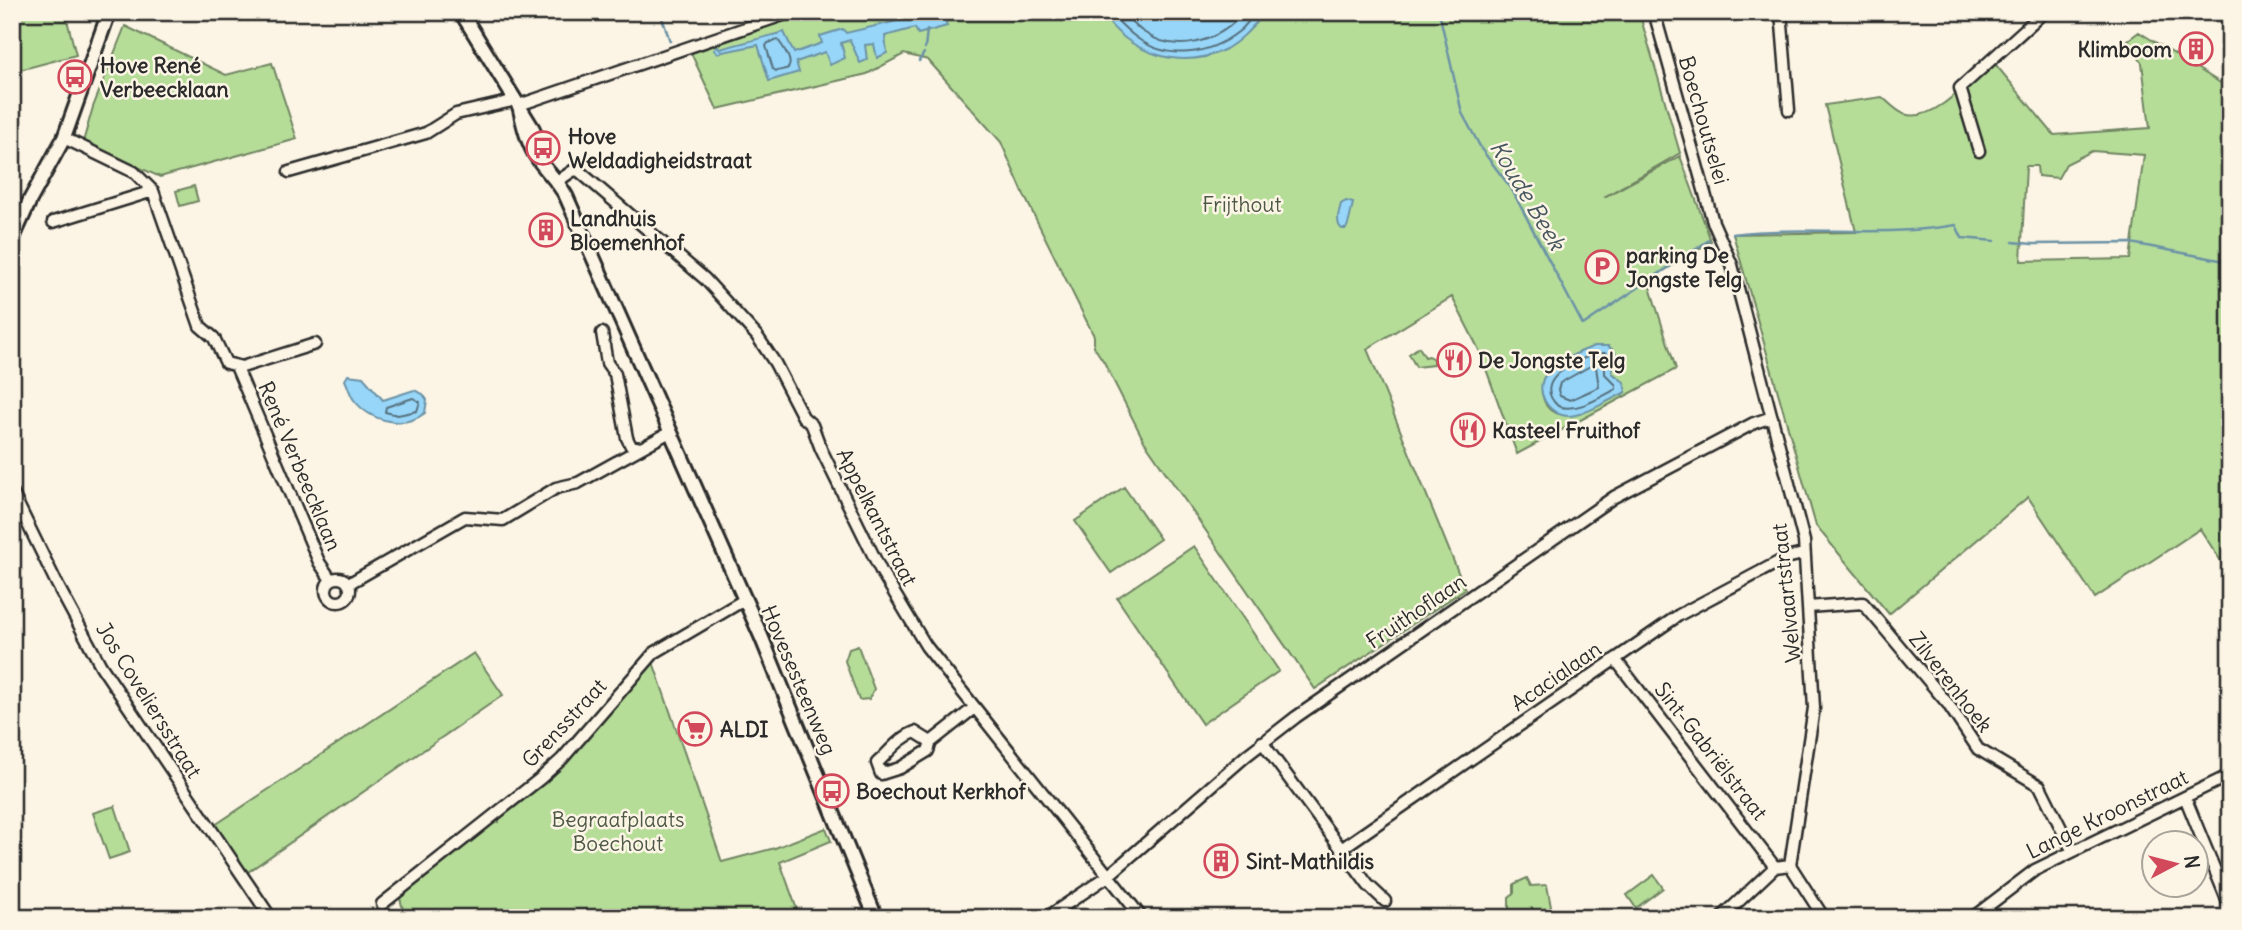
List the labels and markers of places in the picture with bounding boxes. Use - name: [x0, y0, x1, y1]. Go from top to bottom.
- building icon: Klimboom: [2177, 30, 2215, 68]
- place label: Klimboom: [2078, 36, 2173, 63]
- place label: Hove René Verbeecklaan: [100, 52, 229, 103]
- bus stop icon: Hove René Verbeecklaan: [56, 58, 94, 96]
- place label: Hove Weldadigheidstraat: [568, 123, 753, 174]
- bus stop icon: Hove Weldadigheidstraat: [524, 129, 562, 167]
- place label: Landhuis Bloemenhof: [570, 205, 685, 256]
- building icon: Landhuis Bloemenhof: [527, 211, 565, 249]
- place label: parking De Jongste Telg: [1626, 242, 1742, 293]
- parking icon: parking De Jongste Telg: [1583, 248, 1621, 286]
- restaurant icon: De Jongste Telg: [1435, 341, 1473, 379]
- place label: De Jongste Telg: [1478, 347, 1625, 374]
- restaurant icon: Kasteel Fruithof: [1449, 411, 1487, 449]
- place label: Kasteel Fruithof: [1492, 417, 1641, 444]
- supermarket icon: ALDI: [676, 710, 714, 748]
- place label: ALDI: [720, 716, 769, 743]
- bus stop icon: Boechout Kerkhof: [813, 772, 851, 810]
- place label: Boechout Kerkhof: [856, 778, 1027, 805]
- building icon: Sint-Mathildis: [1202, 842, 1240, 880]
- place label: Sint-Mathildis: [1246, 848, 1375, 875]

